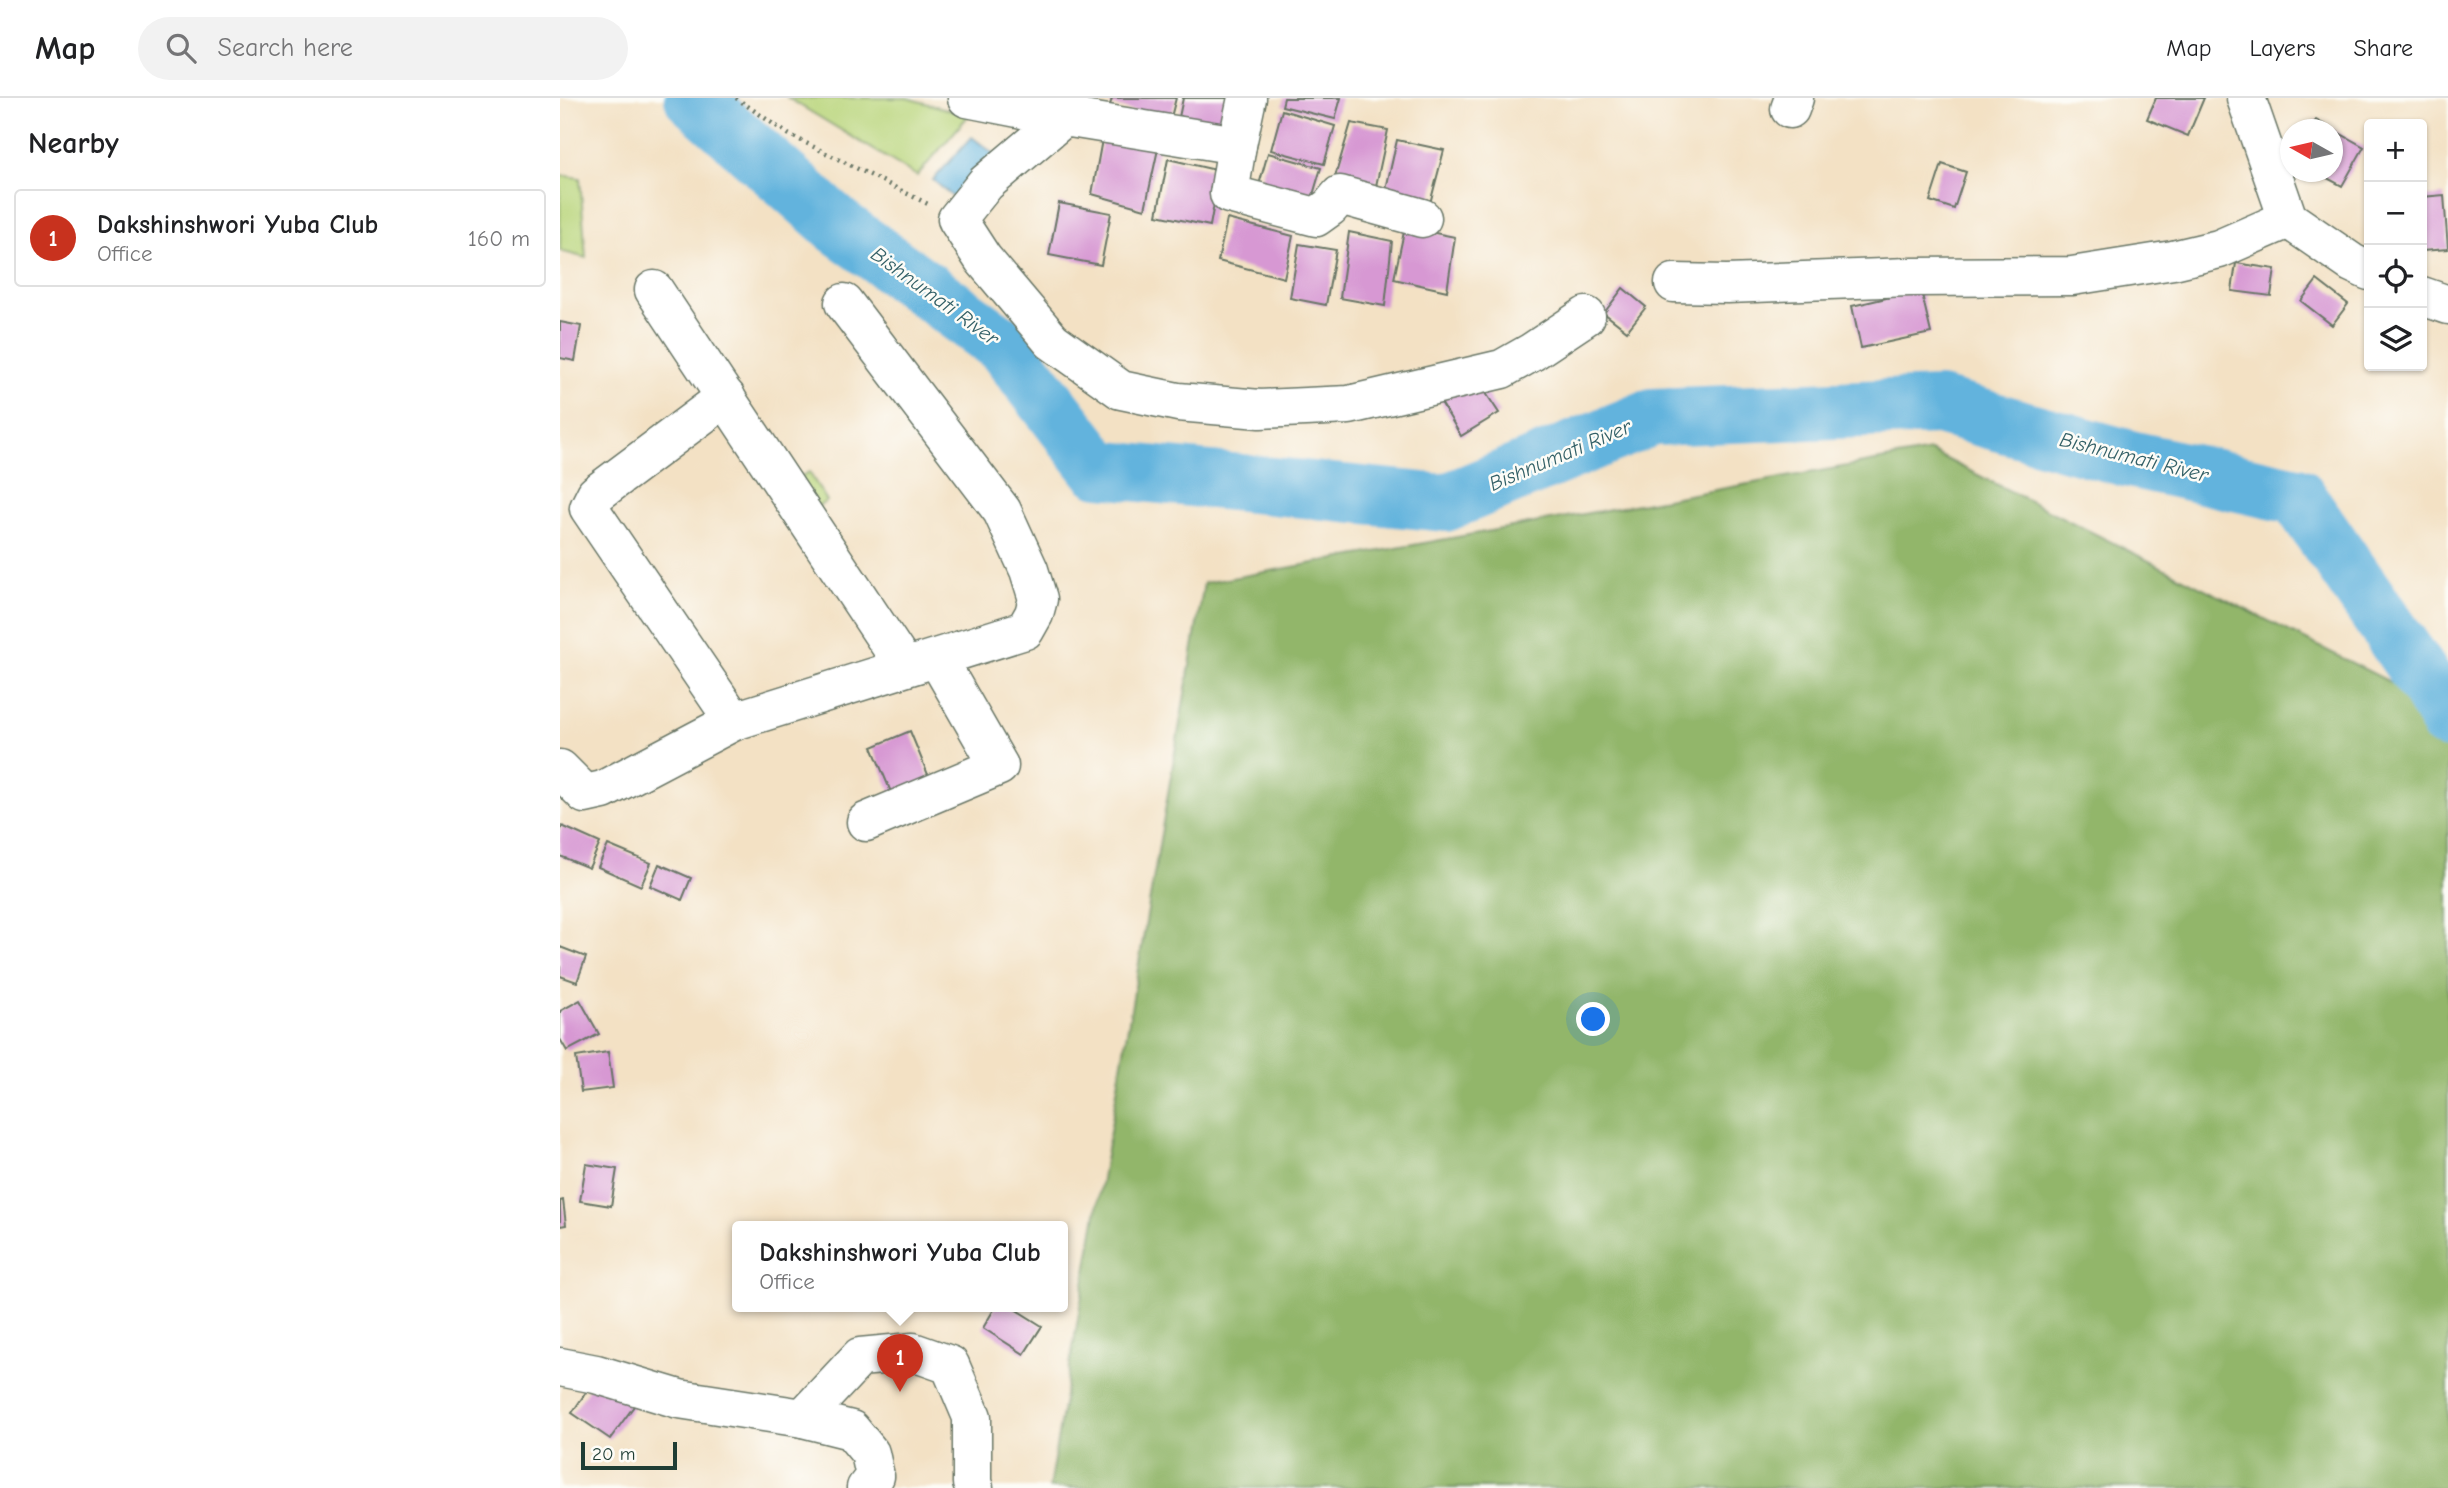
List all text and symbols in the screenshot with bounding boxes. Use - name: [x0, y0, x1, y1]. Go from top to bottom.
- search box: [138, 17, 628, 80]
- text: Map: [35, 29, 96, 67]
- icon: search: [162, 29, 200, 67]
- text: Search here: [218, 33, 353, 63]
- text: Map: [2166, 34, 2212, 62]
- text: Layers: [2250, 34, 2315, 62]
- text: Share: [2353, 34, 2413, 62]
- north arrow: [2280, 119, 2343, 182]
- map controls: [2364, 119, 2427, 371]
- button: +: [2364, 119, 2427, 182]
- text: Nearby: [28, 126, 119, 161]
- button: −: [2364, 182, 2427, 245]
- text: Dakshinshwori Yuba Club: [97, 210, 378, 240]
- text: 1: [48, 225, 58, 252]
- text: 160 m: [468, 225, 530, 252]
- text: Office: [97, 240, 152, 267]
- water label: Bishnumati River: [866, 242, 1005, 351]
- button: locate: [2364, 245, 2427, 308]
- button: layers: [2364, 308, 2427, 371]
- water label: Bishnumati River: [1485, 414, 1636, 496]
- water label: Bishnumati River: [2057, 427, 2212, 487]
- your location: [1576, 1002, 1610, 1036]
- popup: [732, 1221, 1068, 1312]
- text: Dakshinshwori Yuba Club: [759, 1238, 1041, 1268]
- text: Office: [759, 1268, 815, 1295]
- pin: 1: [877, 1334, 923, 1392]
- scale bar: [581, 1439, 677, 1471]
- text: 20 m: [592, 1443, 636, 1465]

